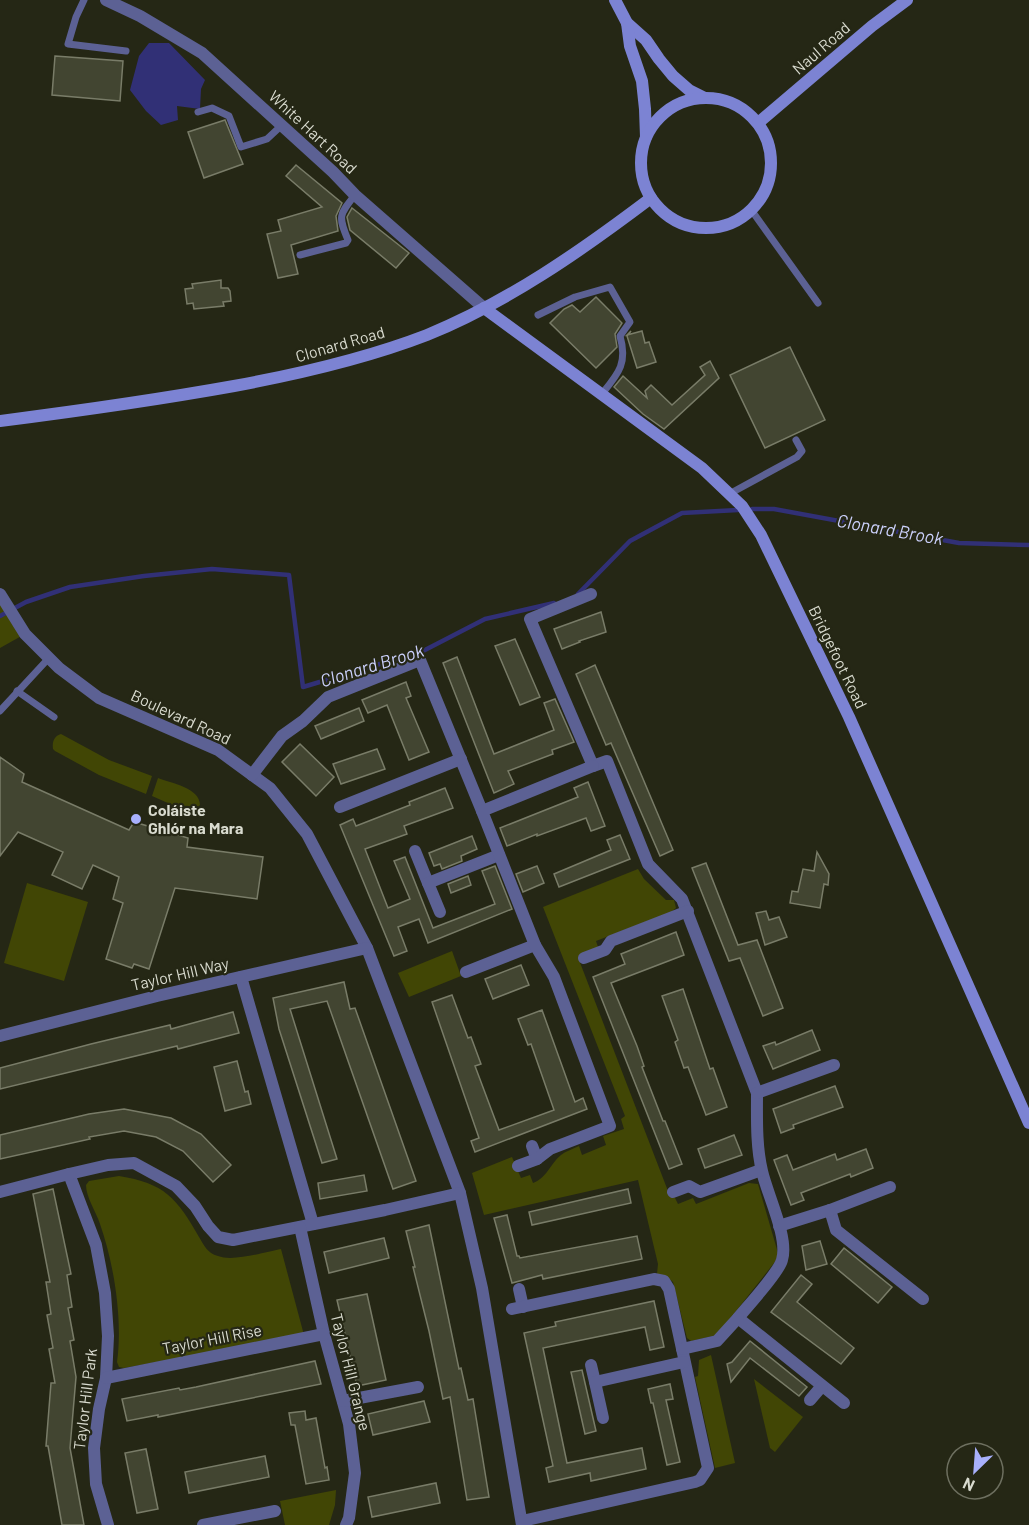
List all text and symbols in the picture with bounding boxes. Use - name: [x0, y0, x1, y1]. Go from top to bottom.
- street label: Naul Road: [788, 18, 853, 78]
- street label: White Hart Road: [265, 86, 361, 177]
- street label: Clonard Road: [293, 322, 387, 365]
- water label: Clonard Brook: [835, 509, 945, 549]
- street label: Bridgefoot Road: [805, 602, 872, 711]
- water label: Clonard Brook: [317, 639, 426, 691]
- street label: Boulevard Road: [128, 685, 234, 748]
- place label: Coláiste Ghlór na Mara: [148, 800, 243, 837]
- marker: Coláiste Ghlór na Mara: [129, 812, 143, 826]
- street label: Taylor Hill Way: [129, 953, 231, 994]
- street label: Taylor Hill Grange: [328, 1311, 375, 1433]
- street label: Taylor Hill Rise: [161, 1320, 263, 1357]
- street label: Taylor Hill Park: [69, 1347, 100, 1451]
- north arrow: [945, 1441, 1005, 1501]
- text: N: [960, 1474, 977, 1496]

